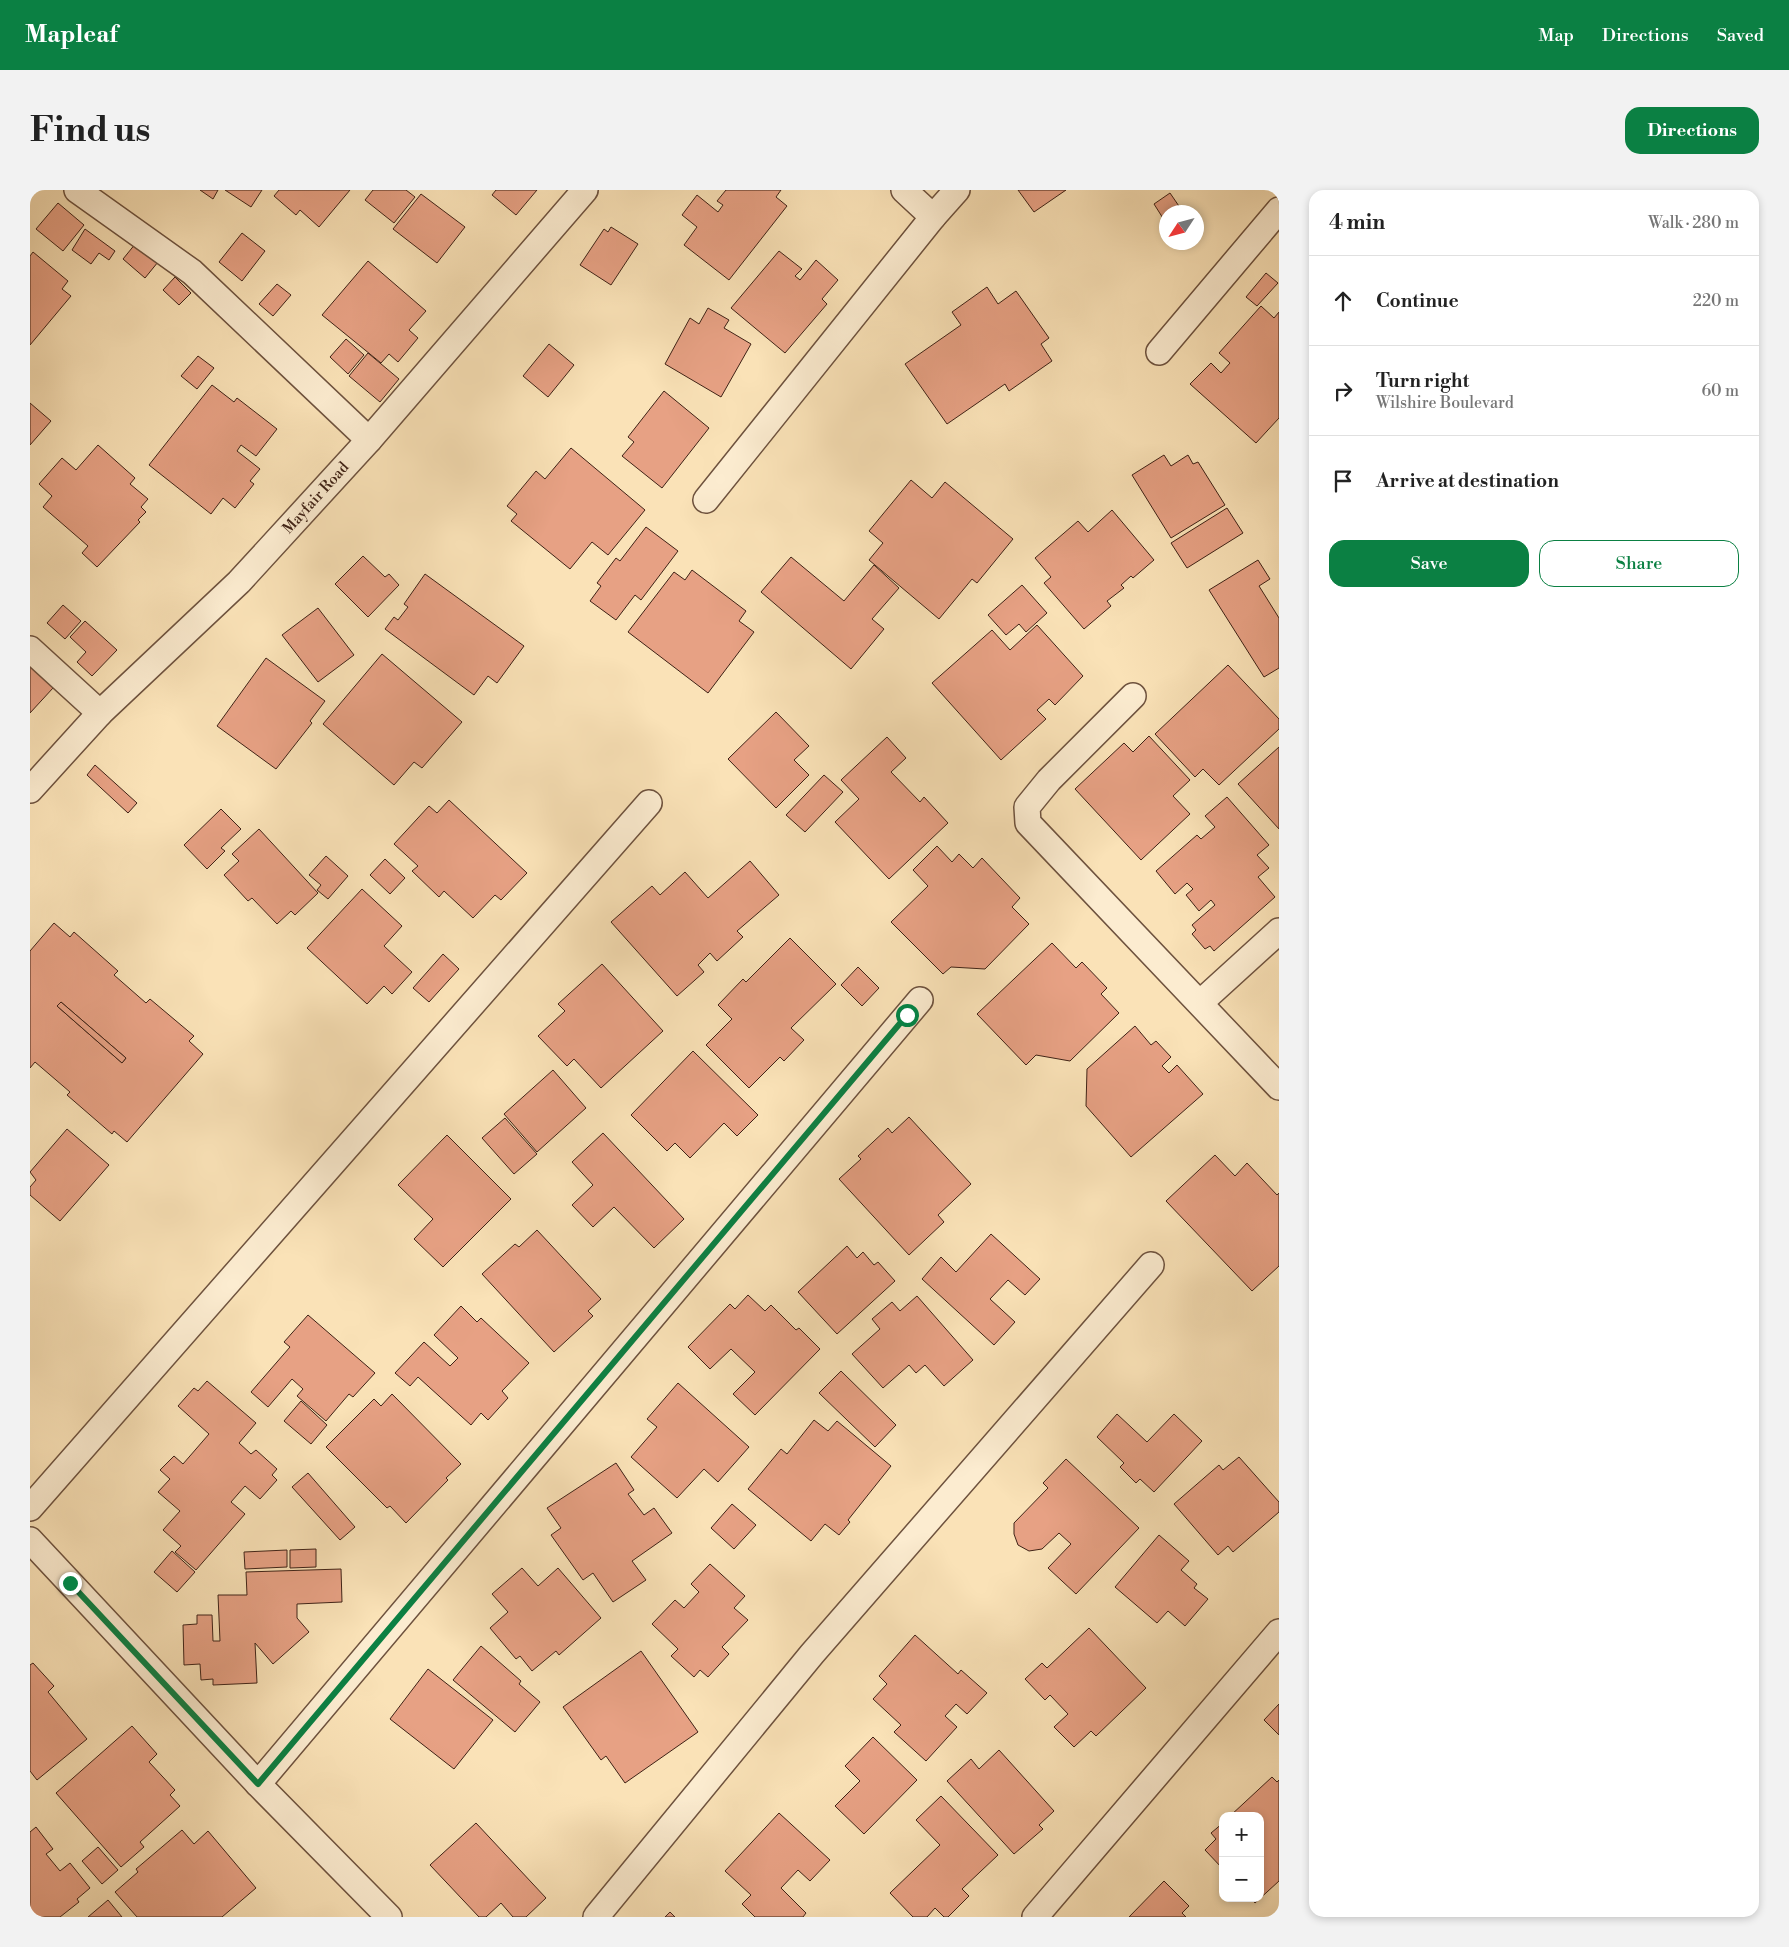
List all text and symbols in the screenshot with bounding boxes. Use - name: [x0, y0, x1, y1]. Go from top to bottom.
- text: Mapleaf: [25, 20, 118, 50]
- text: Map: [1538, 24, 1574, 47]
- text: Directions: [1602, 24, 1689, 47]
- text: Saved: [1717, 24, 1764, 47]
- button: Directions: [1625, 107, 1759, 154]
- text: Find us: [30, 109, 150, 152]
- north arrow: [1159, 205, 1204, 250]
- text: 4 min: [1329, 210, 1385, 236]
- text: Walk · 280 m: [1648, 213, 1739, 233]
- icon: ahead: [1329, 287, 1357, 315]
- text: Continue: [1376, 289, 1459, 313]
- text: 220 m: [1693, 291, 1739, 311]
- text: Turn right: [1376, 369, 1469, 393]
- icon: right: [1329, 377, 1357, 405]
- text: 60 m: [1701, 381, 1739, 401]
- text: Wilshire Boulevard: [1376, 393, 1514, 413]
- street label: Mayfair Road: [279, 458, 354, 538]
- icon: arrive: [1329, 467, 1357, 495]
- text: Arrive at destination: [1376, 469, 1559, 493]
- button: Save: [1329, 540, 1529, 587]
- button: Share: [1539, 540, 1739, 587]
- route start: [896, 1004, 919, 1027]
- route end: [59, 1572, 82, 1595]
- map controls: [1219, 1812, 1264, 1902]
- button: +: [1219, 1812, 1264, 1857]
- button: −: [1219, 1857, 1264, 1902]

